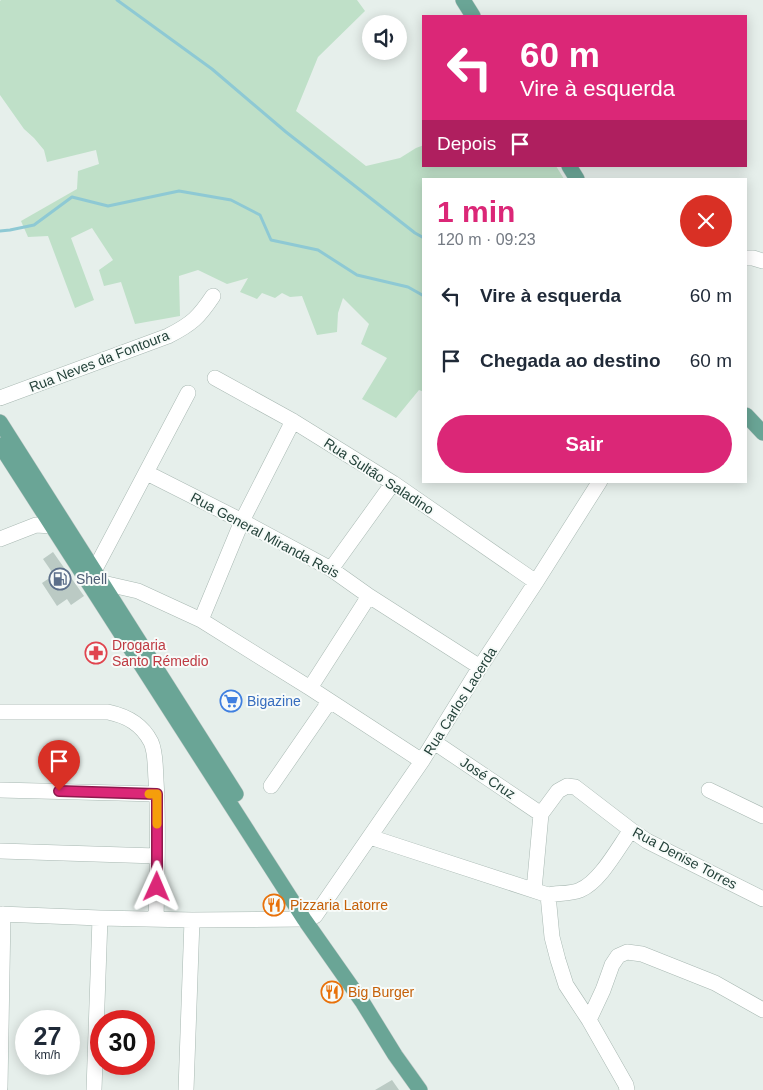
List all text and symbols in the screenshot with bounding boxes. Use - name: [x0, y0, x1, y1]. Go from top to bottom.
- map controls: [362, 15, 407, 60]
- button: sound: [362, 15, 407, 60]
- icon: left: [437, 35, 502, 100]
- text: 60 m: [520, 35, 600, 74]
- text: Vire à esquerda: [520, 76, 675, 101]
- icon: arrive: [506, 130, 534, 158]
- text: Depois: [437, 133, 496, 154]
- text: 1 min: [437, 195, 515, 228]
- button: close: [680, 195, 732, 247]
- text: 120 m · 09:23: [437, 231, 536, 248]
- icon: left: [437, 282, 465, 310]
- text: Vire à esquerda: [480, 285, 621, 306]
- text: 60 m: [690, 285, 732, 306]
- street label: Rua Neves da Fontoura: [27, 327, 171, 395]
- icon: arrive: [437, 347, 465, 375]
- text: Chegada ao destino: [480, 350, 661, 371]
- text: 60 m: [690, 350, 732, 371]
- button: Sair: [437, 415, 732, 473]
- street label: Rua Sultão Saladino: [321, 435, 437, 518]
- street label: Rua General Miranda Reis: [188, 489, 342, 581]
- fuel station icon: Shell: [48, 567, 72, 591]
- place label: Shell: [76, 571, 107, 587]
- place label: Drogaria Santo Rémedio: [112, 637, 209, 669]
- pharmacy icon: Drogaria Santo Rémedio: [84, 641, 108, 665]
- street label: Rua Carlos Lacerda: [420, 644, 500, 758]
- supermarket icon: Bigazine: [219, 689, 243, 713]
- place label: Bigazine: [247, 693, 301, 709]
- pin: [38, 740, 80, 791]
- icon: arrive: [45, 747, 73, 775]
- street label: José Cruz: [457, 754, 519, 802]
- street label: Rua Denise Torres: [630, 824, 740, 892]
- position arrow: [130, 860, 182, 912]
- restaurant icon: Pizzaria Latorre: [262, 893, 286, 917]
- place label: Pizzaria Latorre: [290, 897, 388, 913]
- restaurant icon: Big Burger: [320, 980, 344, 1004]
- place label: Big Burger: [348, 984, 414, 1000]
- speed limit sign: 30: [90, 1010, 155, 1075]
- text: 27: [34, 1022, 61, 1050]
- text: km/h: [34, 1048, 61, 1062]

